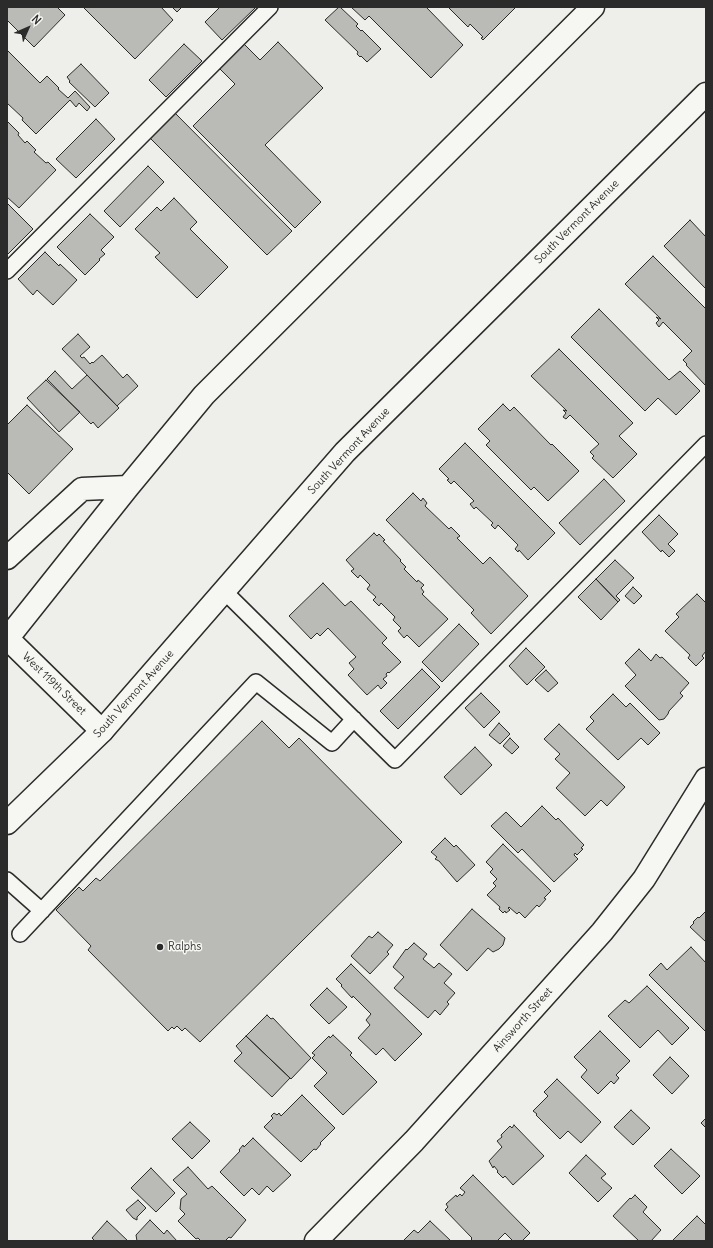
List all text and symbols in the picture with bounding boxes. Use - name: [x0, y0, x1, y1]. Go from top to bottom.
- north arrow: [8, 8, 48, 48]
- text: N: [29, 12, 44, 27]
- street label: South Vermont Avenue: [532, 177, 622, 267]
- street label: South Vermont Avenue: [305, 405, 393, 497]
- street label: South Vermont Avenue: [91, 647, 177, 741]
- street label: West 119th Street: [19, 650, 89, 718]
- place label: Ralphs: [168, 940, 201, 954]
- marker: Ralphs: [155, 942, 165, 952]
- street label: Ainsworth Street: [491, 985, 555, 1055]

